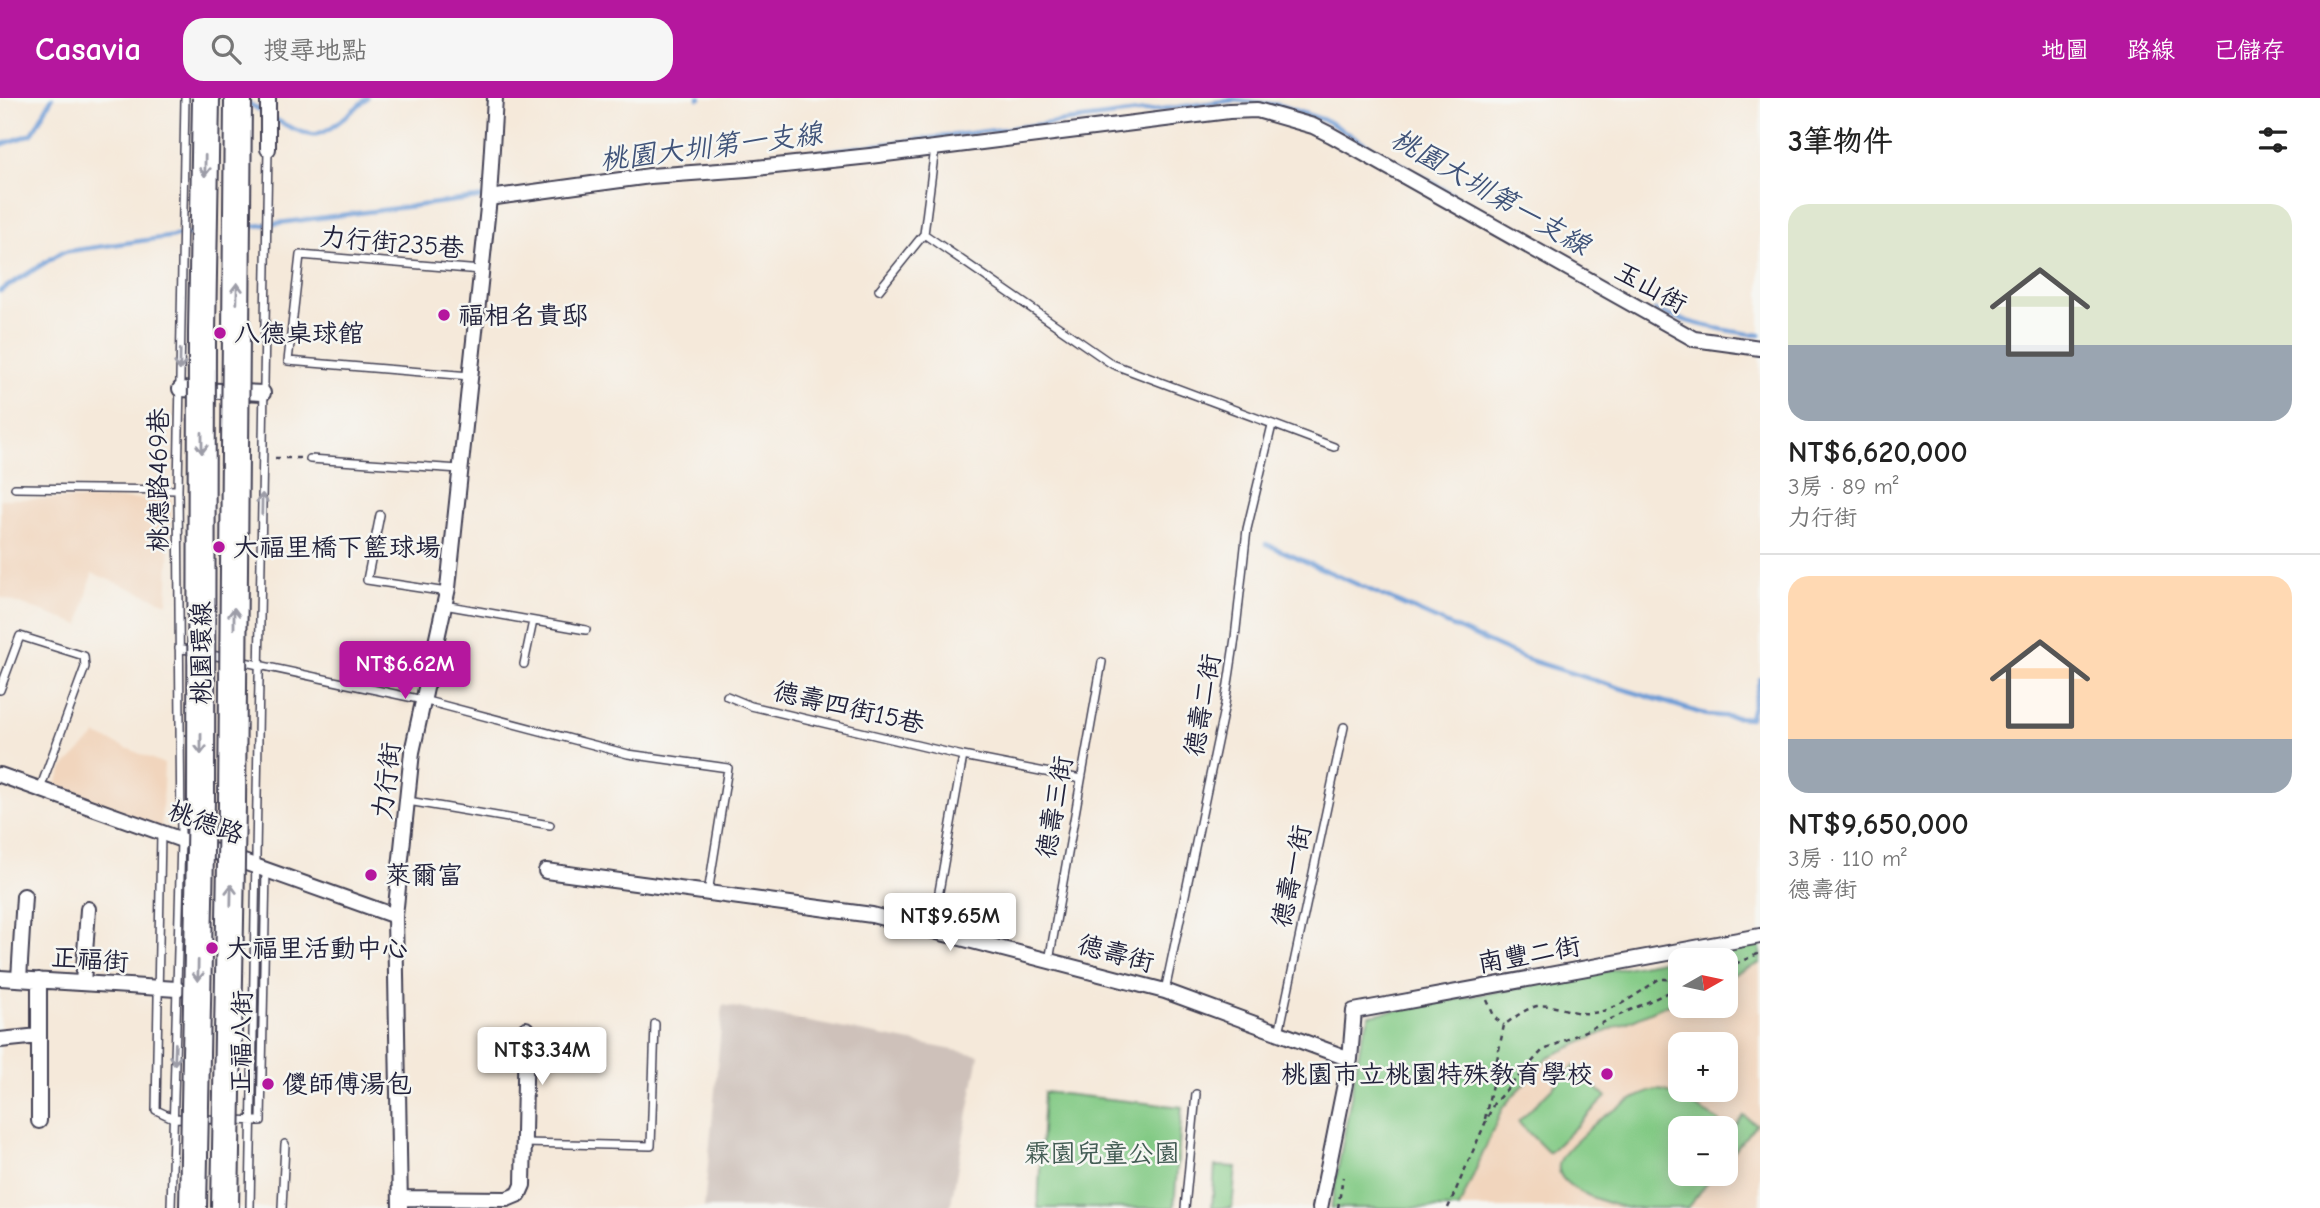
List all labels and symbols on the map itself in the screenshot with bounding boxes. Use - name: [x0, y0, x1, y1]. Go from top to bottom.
- water label: 桃園大圳第一支線: [598, 117, 826, 177]
- water label: 桃園大圳第一支線: [1385, 122, 1597, 263]
- one-way arrow: [198, 154, 211, 177]
- street label: 力行街235巷: [318, 222, 465, 264]
- street label: 玉山街: [1609, 256, 1692, 320]
- one-way arrow: [230, 282, 243, 305]
- place label: 福相名貴邸: [458, 301, 588, 331]
- marker: 福相名貴邸: [436, 307, 452, 323]
- place label: 八德桌球館: [234, 319, 364, 349]
- marker: 八德桌球館: [212, 325, 228, 341]
- one-way arrow: [173, 349, 187, 372]
- street label: 桃德路469巷: [144, 408, 174, 552]
- one-way arrow: [195, 431, 209, 454]
- one-way arrow: [255, 492, 268, 515]
- place label: 大福里橋下籃球場: [233, 533, 441, 563]
- marker: 大福里橋下籃球場: [211, 539, 227, 555]
- street label: 桃園環線: [187, 601, 217, 705]
- one-way arrow: [227, 607, 241, 630]
- pin: NT$6.62M: [333, 642, 477, 701]
- street label: 德壽二街: [1179, 651, 1227, 759]
- street label: 德壽四街15巷: [770, 676, 927, 740]
- one-way arrow: [194, 732, 208, 755]
- street label: 力行街: [367, 741, 407, 822]
- street label: 德壽三街: [1031, 753, 1079, 861]
- street label: 桃德路: [164, 796, 247, 850]
- street label: 德壽一街: [1266, 822, 1317, 930]
- place label: 萊爾富: [385, 861, 463, 891]
- marker: 萊爾富: [363, 867, 379, 883]
- one-way arrow: [224, 884, 238, 907]
- pin: NT$9.65M: [878, 894, 1022, 953]
- street label: 德壽街: [1074, 929, 1157, 979]
- street label: 南豐二街: [1475, 931, 1583, 979]
- place label: 大福里活動中心: [226, 934, 408, 964]
- marker: 大福里活動中心: [204, 940, 220, 956]
- street label: 正福街: [50, 942, 130, 978]
- north arrow: [1668, 948, 1738, 1018]
- one-way arrow: [191, 959, 204, 982]
- street label: 正福八街: [226, 990, 258, 1094]
- pin: NT$3.34M: [470, 1028, 614, 1087]
- one-way arrow: [168, 1043, 182, 1066]
- place label: 桃園市立桃園特殊教育學校: [1281, 1060, 1593, 1090]
- marker: 桃園市立桃園特殊教育學校: [1599, 1066, 1615, 1082]
- place label: 儍師傅湯包: [282, 1070, 412, 1100]
- marker: 儍師傅湯包: [260, 1076, 276, 1092]
- park label: 霖園兒童公園: [1024, 1139, 1180, 1169]

